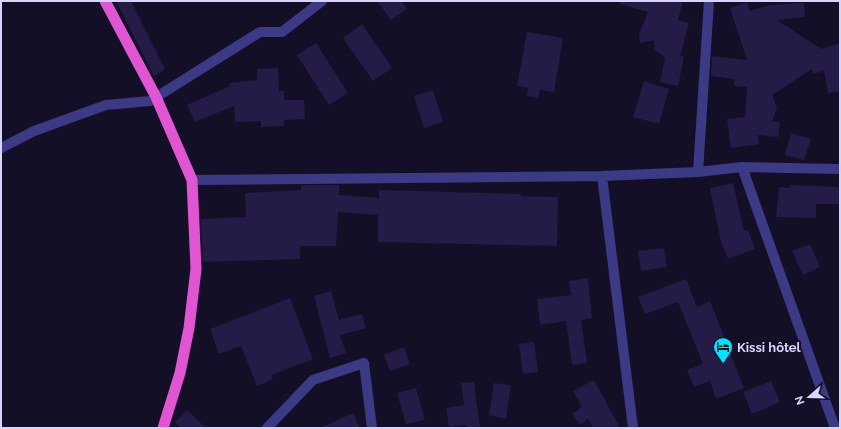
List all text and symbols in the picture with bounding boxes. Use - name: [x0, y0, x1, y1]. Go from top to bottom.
- hotel icon: Kissi hôtel: [712, 336, 734, 364]
- place label: Kissi hôtel: [737, 340, 802, 355]
- north arrow: [789, 377, 829, 417]
- text: N: [793, 394, 808, 406]

